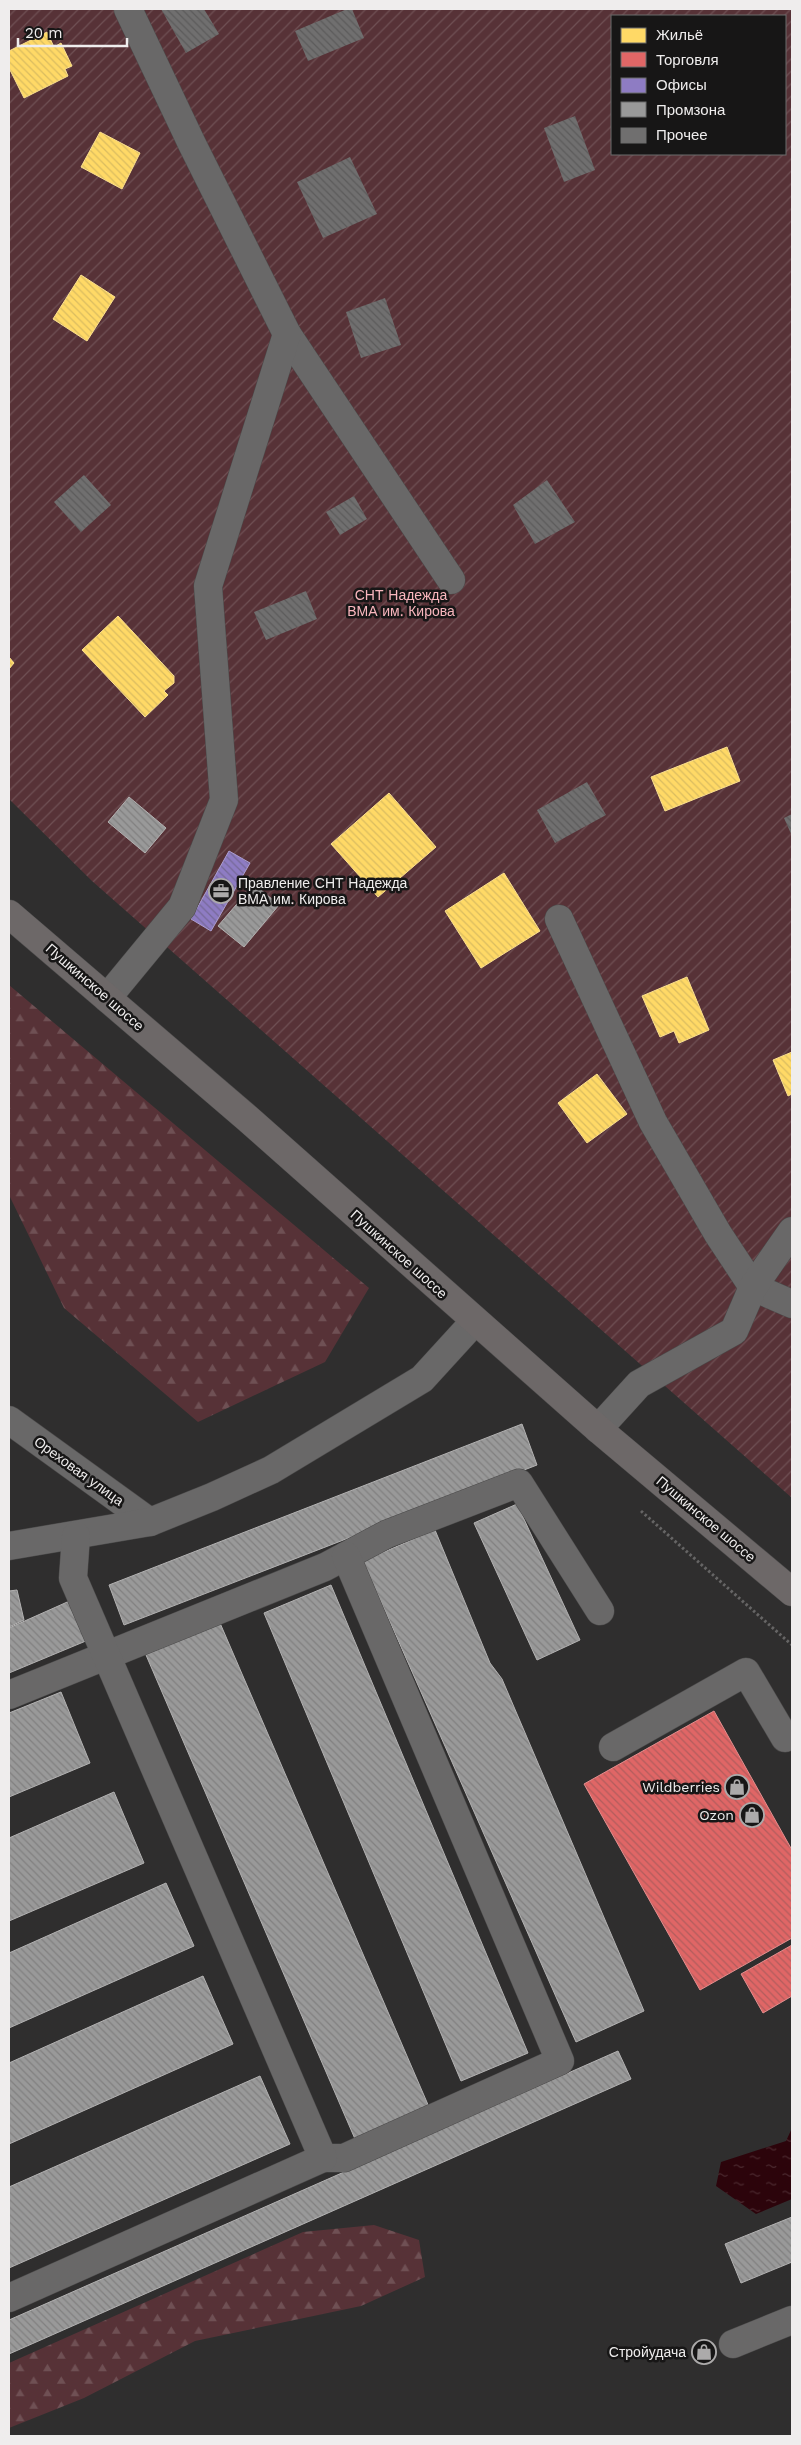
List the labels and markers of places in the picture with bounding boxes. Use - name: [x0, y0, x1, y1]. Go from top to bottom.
- place label: Правление СНТ Надежда ВМА им. Кирова: [238, 875, 408, 907]
- office icon: Правление СНТ Надежда ВМА им. Кирова: [208, 878, 234, 904]
- shop icon: Wildberries: [724, 1774, 750, 1800]
- place label: Wildberries: [642, 1779, 720, 1795]
- shop icon: Ozon: [739, 1802, 765, 1828]
- place label: Ozon: [699, 1807, 734, 1823]
- shop icon: Стройудача: [691, 2339, 717, 2365]
- place label: Стройудача: [609, 2344, 686, 2360]

